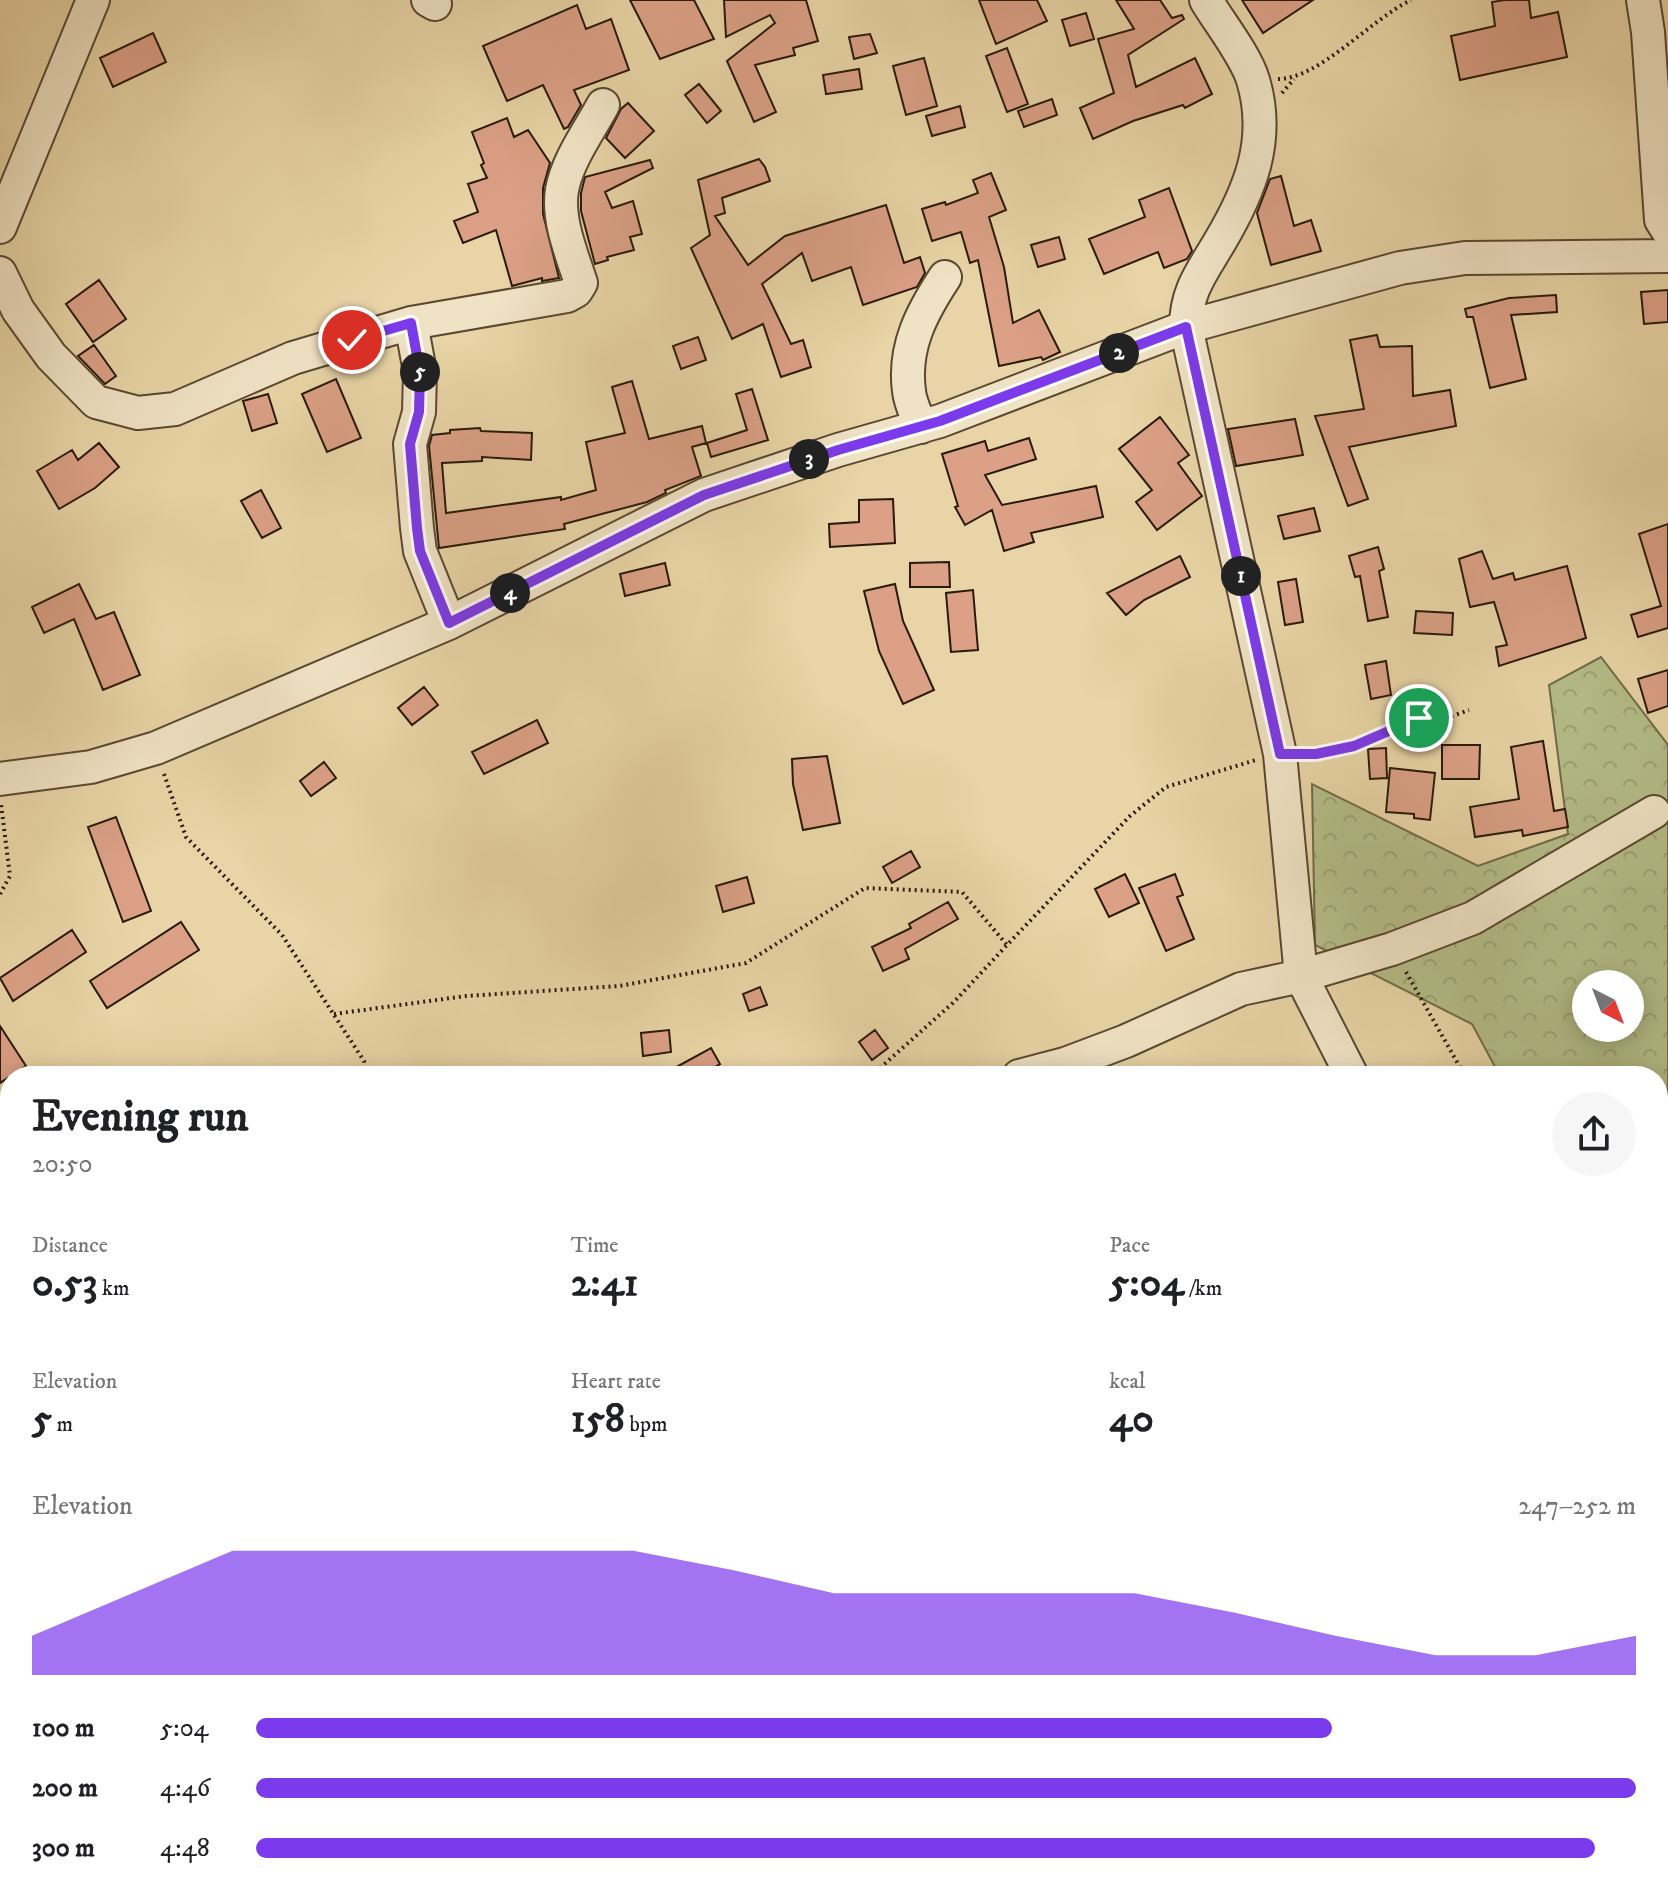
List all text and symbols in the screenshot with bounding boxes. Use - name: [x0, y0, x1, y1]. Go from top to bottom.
- pin: [318, 306, 386, 374]
- icon: check: [330, 318, 374, 362]
- pin: 2: [1099, 333, 1139, 373]
- text: 2: [1114, 339, 1124, 366]
- pin: 5: [400, 352, 440, 392]
- text: 5: [415, 358, 425, 385]
- pin: 3: [789, 439, 829, 479]
- text: 3: [805, 445, 813, 472]
- pin: 1: [1221, 556, 1261, 596]
- text: 1: [1237, 562, 1245, 589]
- pin: 4: [490, 573, 530, 613]
- text: 4: [504, 579, 516, 606]
- pin: [1385, 684, 1453, 752]
- icon: arrive: [1397, 696, 1441, 740]
- north arrow: [1572, 970, 1644, 1042]
- map controls: [1572, 970, 1644, 1042]
- text: Evening run: [32, 1090, 249, 1145]
- button: share: [1552, 1092, 1636, 1176]
- text: 20:50: [32, 1148, 92, 1181]
- text: Distance: [32, 1232, 108, 1259]
- text: Time: [571, 1232, 618, 1259]
- text: Pace: [1109, 1232, 1150, 1259]
- text: 0.53: [32, 1259, 97, 1309]
- text: 2:41: [571, 1259, 638, 1309]
- text: 5:04: [1109, 1259, 1184, 1309]
- text: km: [97, 1275, 130, 1302]
- text: /km: [1184, 1275, 1222, 1302]
- text: Elevation: [32, 1368, 117, 1395]
- text: Heart rate: [571, 1368, 661, 1395]
- text: kcal: [1109, 1368, 1145, 1395]
- text: 5: [32, 1395, 52, 1445]
- text: 158: [571, 1395, 625, 1445]
- text: 40: [1109, 1395, 1154, 1445]
- text: m: [52, 1411, 73, 1438]
- text: bpm: [625, 1411, 667, 1438]
- text: Elevation: [32, 1490, 133, 1523]
- text: 247–252 m: [1518, 1490, 1636, 1523]
- text: 100 m: [32, 1712, 95, 1745]
- text: 5:04: [160, 1712, 209, 1745]
- text: 200 m: [32, 1772, 98, 1805]
- text: 4:46: [160, 1772, 210, 1805]
- text: 300 m: [32, 1832, 95, 1865]
- text: 4:48: [160, 1832, 210, 1865]

